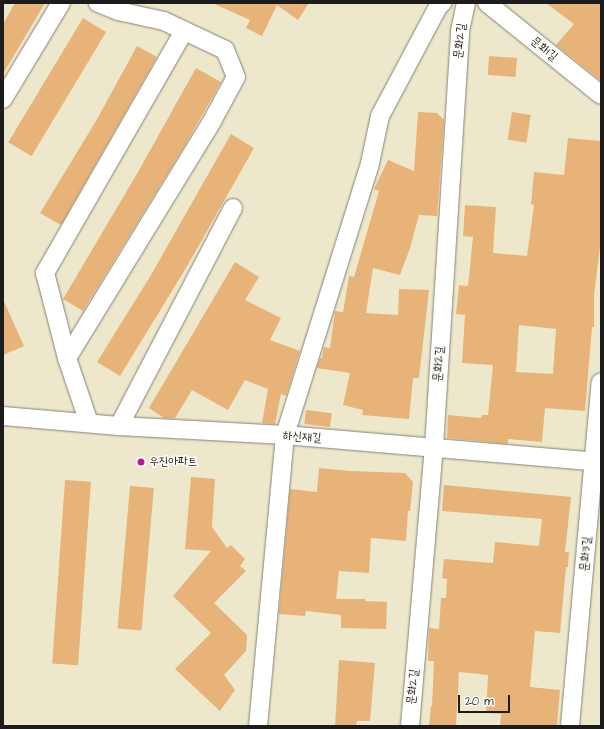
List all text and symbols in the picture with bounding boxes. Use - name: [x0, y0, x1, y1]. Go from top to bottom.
- street label: 문화2길: [451, 22, 469, 60]
- street label: 문화1길: [528, 34, 560, 64]
- street label: 문화2길: [431, 346, 447, 382]
- street label: 하신재길: [282, 428, 322, 446]
- place label: 우진아파트: [149, 455, 197, 469]
- marker: 우진아파트: [136, 457, 146, 467]
- street label: 문화3길: [577, 536, 595, 572]
- street label: 문화2길: [404, 669, 422, 705]
- scale bar: [460, 687, 512, 713]
- text: 20 m: [465, 693, 494, 710]

